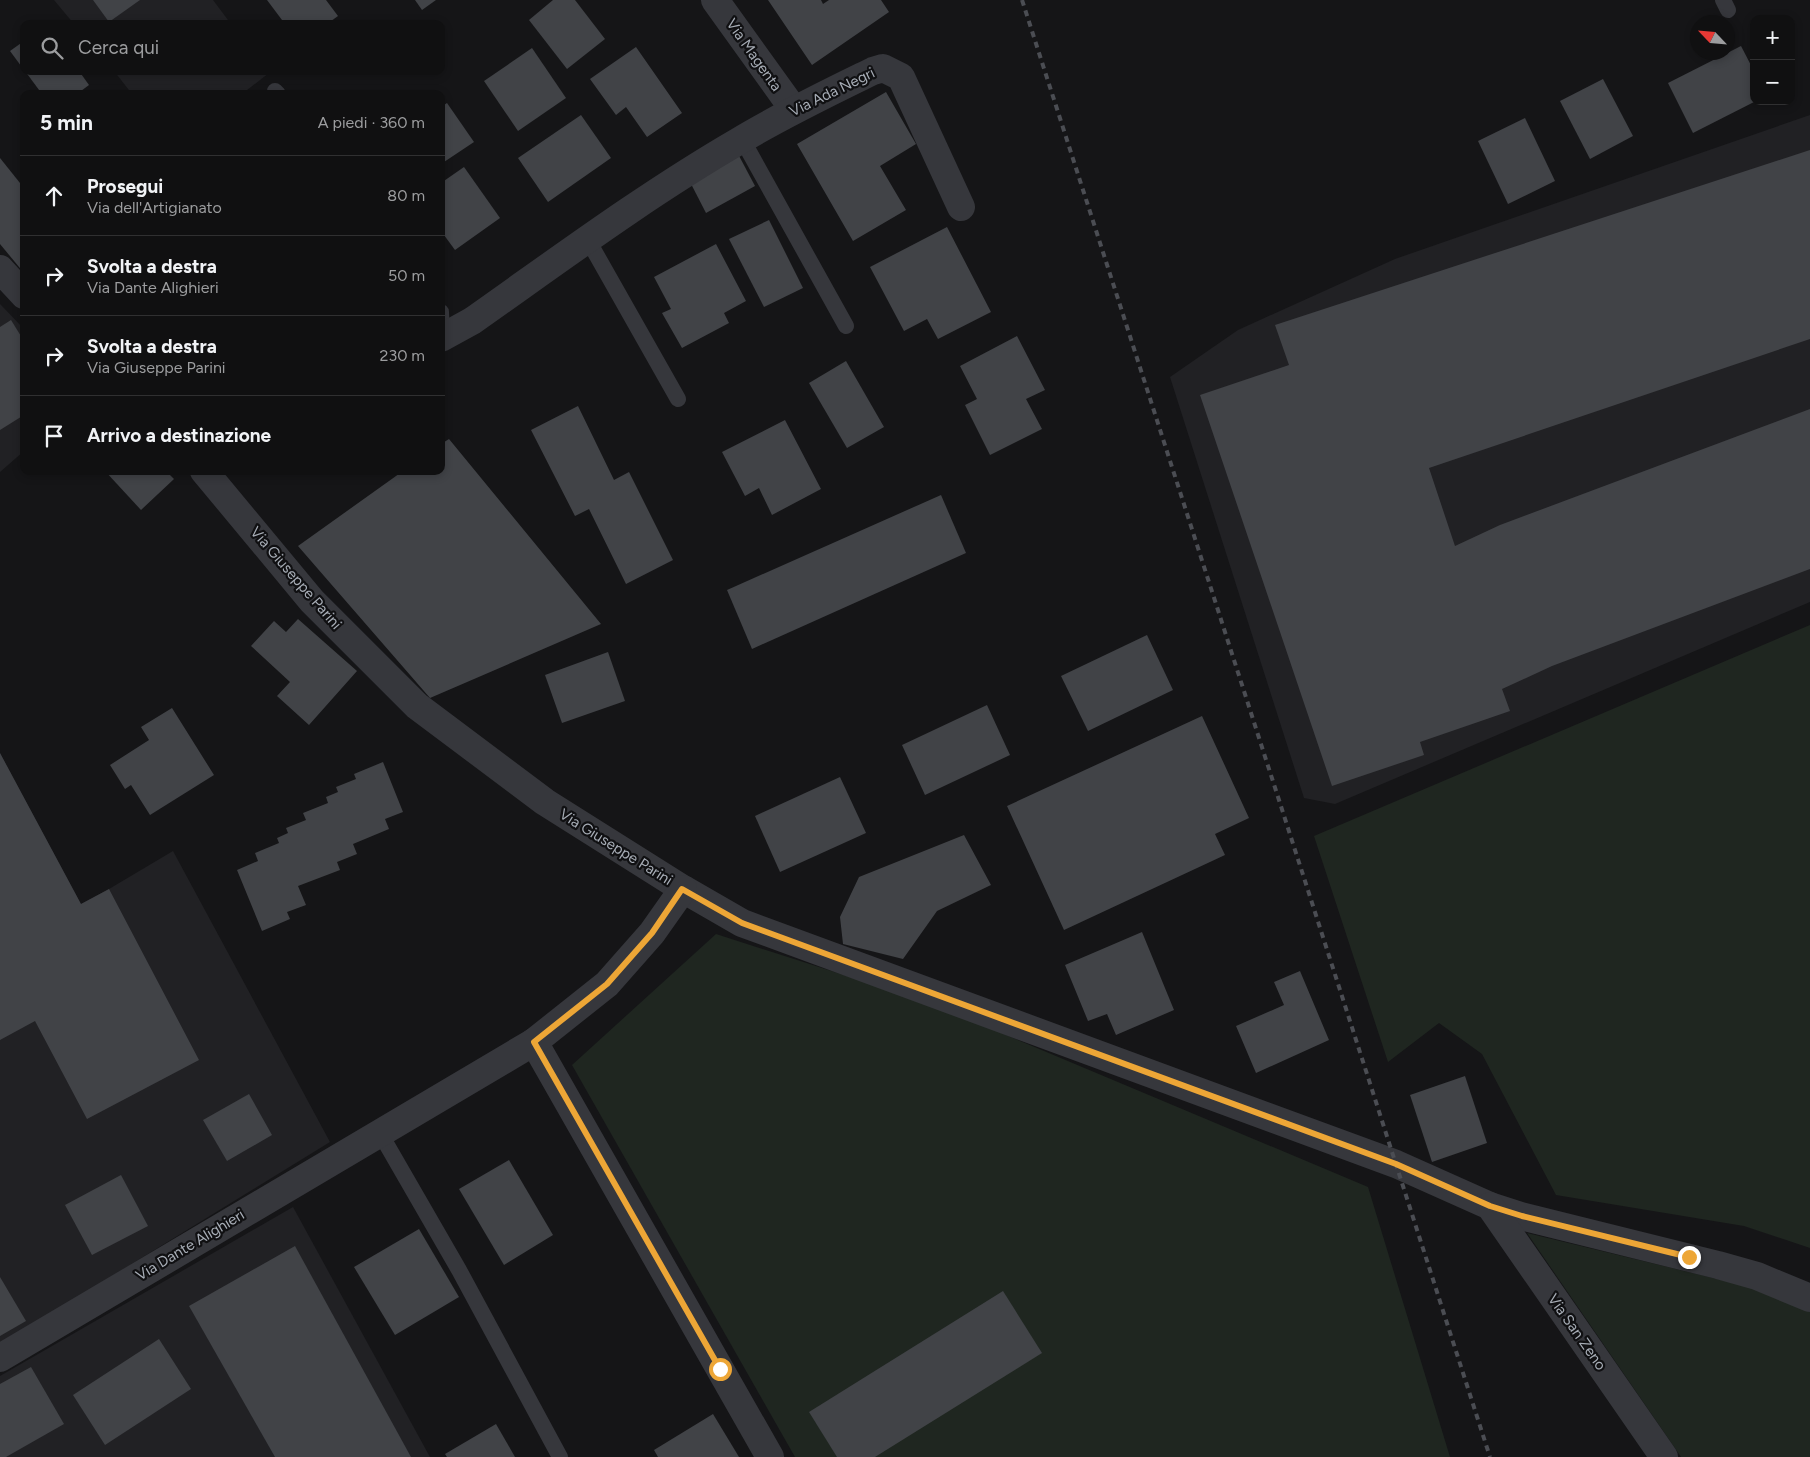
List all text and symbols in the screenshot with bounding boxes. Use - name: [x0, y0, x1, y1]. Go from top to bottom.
- street label: Via Magenta: [722, 15, 786, 95]
- north arrow: [1690, 15, 1735, 60]
- map controls: [1750, 15, 1795, 105]
- button: +: [1750, 15, 1795, 60]
- search box: [20, 20, 445, 75]
- icon: search: [38, 34, 66, 62]
- text: Cerca qui: [78, 36, 159, 59]
- button: −: [1750, 60, 1795, 105]
- street label: Via Ada Negri: [786, 64, 878, 120]
- text: 5 min: [40, 110, 93, 135]
- text: A piedi · 360 m: [318, 113, 425, 132]
- text: Prosegui: [87, 175, 163, 198]
- icon: ahead: [40, 182, 68, 210]
- text: 80 m: [387, 186, 425, 205]
- text: Via dell'Artigianato: [87, 198, 222, 217]
- text: Svolta a destra: [87, 255, 217, 278]
- icon: right: [40, 262, 68, 290]
- text: 50 m: [388, 266, 425, 285]
- text: Via Dante Alighieri: [87, 278, 219, 297]
- text: Svolta a destra: [87, 335, 217, 358]
- icon: right: [40, 342, 68, 370]
- text: 230 m: [380, 346, 425, 365]
- text: Via Giuseppe Parini: [87, 358, 226, 377]
- icon: arrive: [40, 422, 68, 450]
- text: Arrivo a destinazione: [87, 424, 271, 447]
- street label: Via Giuseppe Parini: [247, 523, 345, 633]
- street label: Via Giuseppe Parini: [556, 805, 676, 889]
- street label: Via Dante Alighieri: [132, 1205, 248, 1285]
- route end: [1678, 1246, 1701, 1269]
- street label: Via San Zeno: [1544, 1290, 1610, 1374]
- route start: [709, 1358, 732, 1381]

